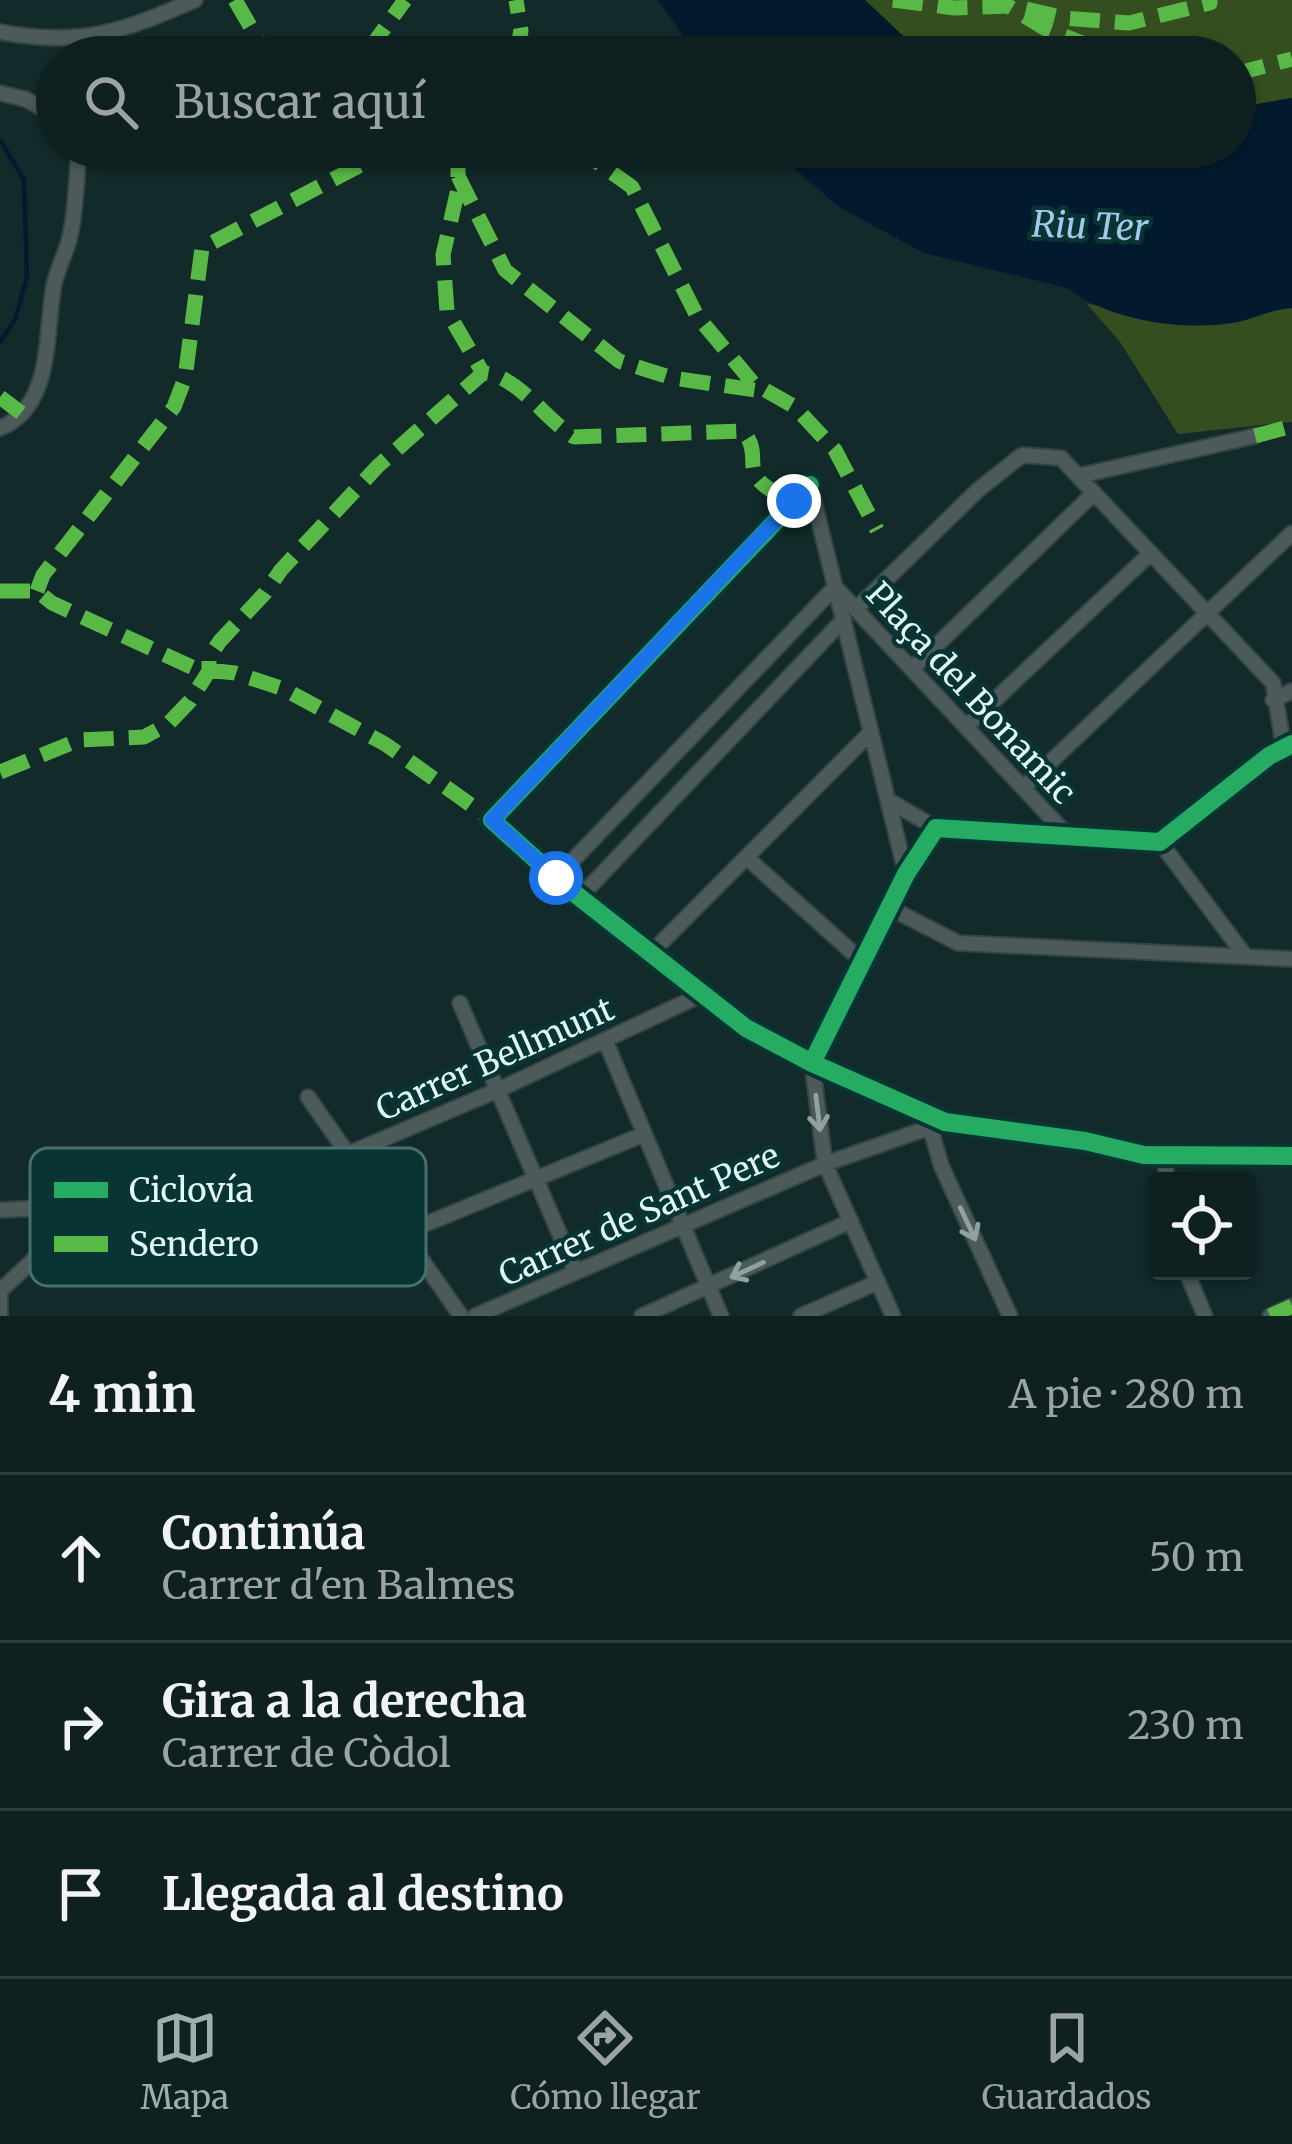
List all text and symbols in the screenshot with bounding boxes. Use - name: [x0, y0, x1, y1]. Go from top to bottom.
- search box: [36, 36, 1256, 168]
- icon: search: [78, 69, 144, 135]
- text: Buscar aquí: [174, 74, 425, 130]
- water label: Riu Ter: [1031, 201, 1150, 251]
- route end: [767, 474, 821, 528]
- street label: Plaça del Bonamic: [858, 574, 1084, 812]
- route start: [529, 851, 583, 905]
- street label: Carrer Bellmunt: [370, 988, 620, 1130]
- one-way arrow: [808, 1093, 830, 1132]
- street label: Carrer de Sant Pere: [492, 1135, 786, 1295]
- legend: [30, 1148, 426, 1286]
- text: Ciclovía: [129, 1170, 254, 1211]
- map controls: [1148, 1172, 1256, 1280]
- button: locate: [1148, 1172, 1256, 1280]
- one-way arrow: [958, 1205, 980, 1241]
- text: Sendero: [129, 1224, 259, 1265]
- one-way arrow: [730, 1260, 766, 1282]
- text: 4 min: [48, 1362, 196, 1426]
- text: A pie · 280 m: [1009, 1370, 1244, 1419]
- text: Continúa: [162, 1505, 365, 1561]
- icon: ahead: [48, 1525, 114, 1591]
- text: 50 m: [1149, 1533, 1244, 1582]
- text: Carrer d'en Balmes: [162, 1561, 515, 1610]
- text: Gira a la derecha: [162, 1673, 527, 1729]
- icon: right: [48, 1693, 114, 1759]
- text: 230 m: [1127, 1701, 1244, 1750]
- text: Carrer de Còdol: [162, 1729, 451, 1778]
- icon: arrive: [48, 1861, 114, 1927]
- text: Llegada al destino: [162, 1866, 564, 1922]
- tab: Mapa: [141, 2005, 229, 2118]
- tab: Cómo llegar: [510, 2005, 701, 2118]
- tab: Guardados: [982, 2005, 1151, 2118]

